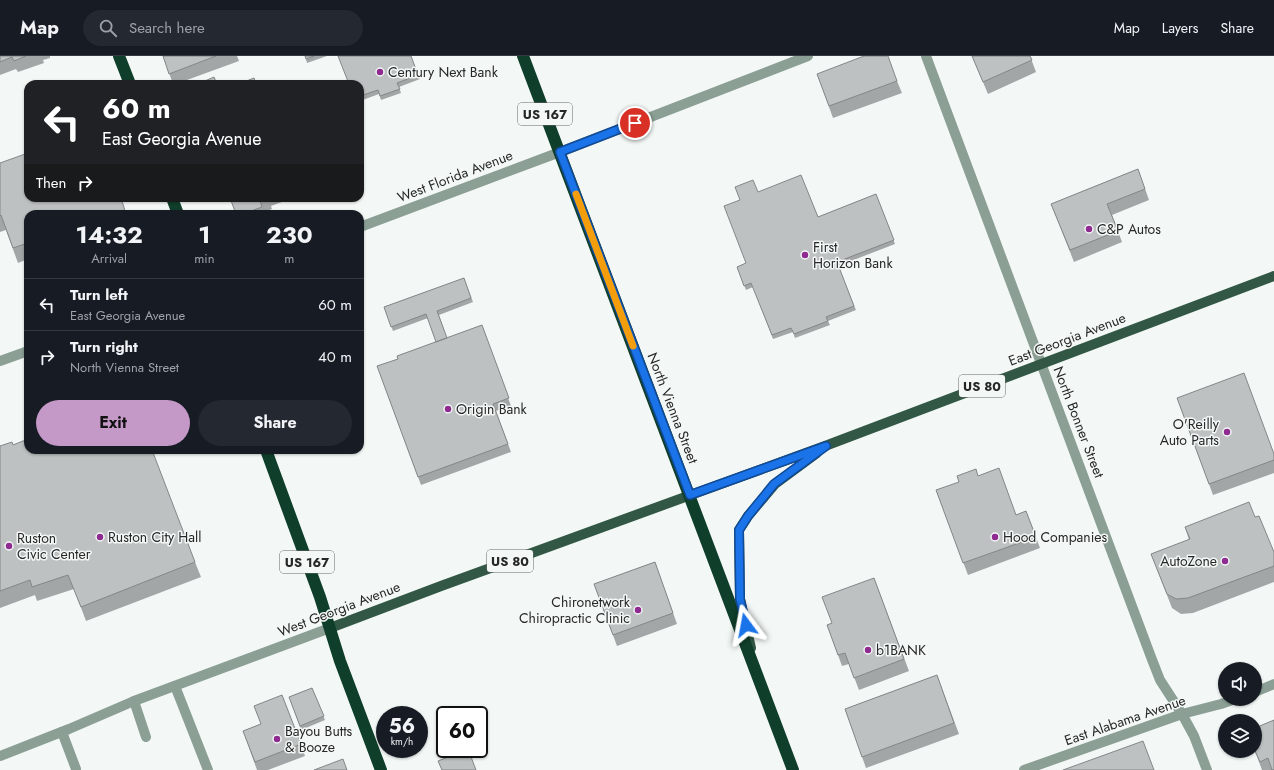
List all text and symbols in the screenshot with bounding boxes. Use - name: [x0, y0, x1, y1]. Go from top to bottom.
- search box: [83, 10, 363, 46]
- text: Map: [20, 14, 59, 41]
- icon: search: [97, 17, 119, 39]
- text: Search here: [129, 17, 205, 39]
- text: Map: [1114, 18, 1140, 38]
- text: Layers: [1162, 18, 1198, 38]
- text: Share: [1220, 18, 1254, 38]
- place label: Century Next Bank: [388, 62, 499, 82]
- marker: Century Next Bank: [375, 67, 385, 77]
- text: 60 m: [102, 88, 171, 129]
- icon: left: [36, 96, 88, 148]
- road number: US 167: [518, 103, 572, 125]
- pin: [618, 106, 652, 140]
- icon: arrive: [624, 112, 646, 134]
- text: East Georgia Avenue: [102, 126, 262, 152]
- street label: West Florida Avenue: [394, 145, 516, 207]
- text: Then: [36, 172, 66, 194]
- icon: right: [74, 172, 96, 194]
- text: 14:32: [75, 217, 143, 252]
- text: 1: [198, 217, 210, 252]
- text: 230: [266, 217, 313, 252]
- place label: C&P Autos: [1097, 219, 1161, 239]
- marker: C&P Autos: [1084, 224, 1094, 234]
- place label: First Horizon Bank: [813, 237, 893, 273]
- text: Arrival: [91, 249, 127, 268]
- text: min: [194, 249, 215, 268]
- text: m: [284, 249, 294, 268]
- marker: First Horizon Bank: [800, 250, 810, 260]
- text: Turn left: [70, 284, 128, 306]
- icon: left: [36, 294, 58, 316]
- text: 60 m: [318, 294, 352, 316]
- text: East Georgia Avenue: [70, 306, 185, 325]
- street label: East Georgia Avenue: [1005, 307, 1129, 371]
- text: Turn right: [70, 336, 138, 358]
- icon: right: [36, 346, 58, 368]
- text: 40 m: [318, 346, 352, 368]
- street label: North Vienna Street: [643, 350, 704, 467]
- text: North Vienna Street: [70, 358, 179, 377]
- street label: North Bonner Street: [1049, 363, 1110, 481]
- road number: US 80: [959, 375, 1005, 397]
- place label: Origin Bank: [456, 399, 528, 419]
- button: Exit: [36, 400, 190, 446]
- button: Share: [198, 400, 352, 446]
- marker: Origin Bank: [443, 404, 453, 414]
- place label: O'Reilly Auto Parts: [1160, 414, 1220, 450]
- marker: O'Reilly Auto Parts: [1222, 427, 1232, 437]
- place label: Ruston City Hall: [108, 527, 202, 547]
- place label: Hood Companies: [1003, 527, 1108, 547]
- place label: Ruston Civic Center: [17, 528, 91, 564]
- marker: Ruston City Hall: [95, 532, 105, 542]
- marker: Hood Companies: [990, 532, 1000, 542]
- marker: Ruston Civic Center: [4, 541, 14, 551]
- road number: US 80: [487, 550, 533, 572]
- road number: US 167: [280, 551, 334, 573]
- place label: AutoZone: [1160, 551, 1217, 571]
- marker: AutoZone: [1220, 556, 1230, 566]
- street label: West Georgia Avenue: [275, 576, 403, 642]
- place label: Chironetwork Chiropractic Clinic: [519, 592, 631, 628]
- position arrow: [725, 604, 767, 646]
- marker: Chironetwork Chiropractic Clinic: [633, 605, 643, 615]
- place label: b1BANK: [876, 640, 926, 660]
- marker: b1BANK: [863, 645, 873, 655]
- map controls: [1218, 662, 1262, 758]
- button: sound: [1218, 662, 1262, 706]
- street label: East Alabama Avenue: [1062, 690, 1188, 750]
- speed limit sign: 60: [436, 706, 488, 758]
- text: 56: [389, 712, 415, 741]
- button: layers: [1218, 714, 1262, 758]
- place label: Bayou Butts & Booze: [285, 721, 353, 757]
- marker: Bayou Butts & Booze: [272, 734, 282, 744]
- text: km/h: [391, 734, 413, 749]

